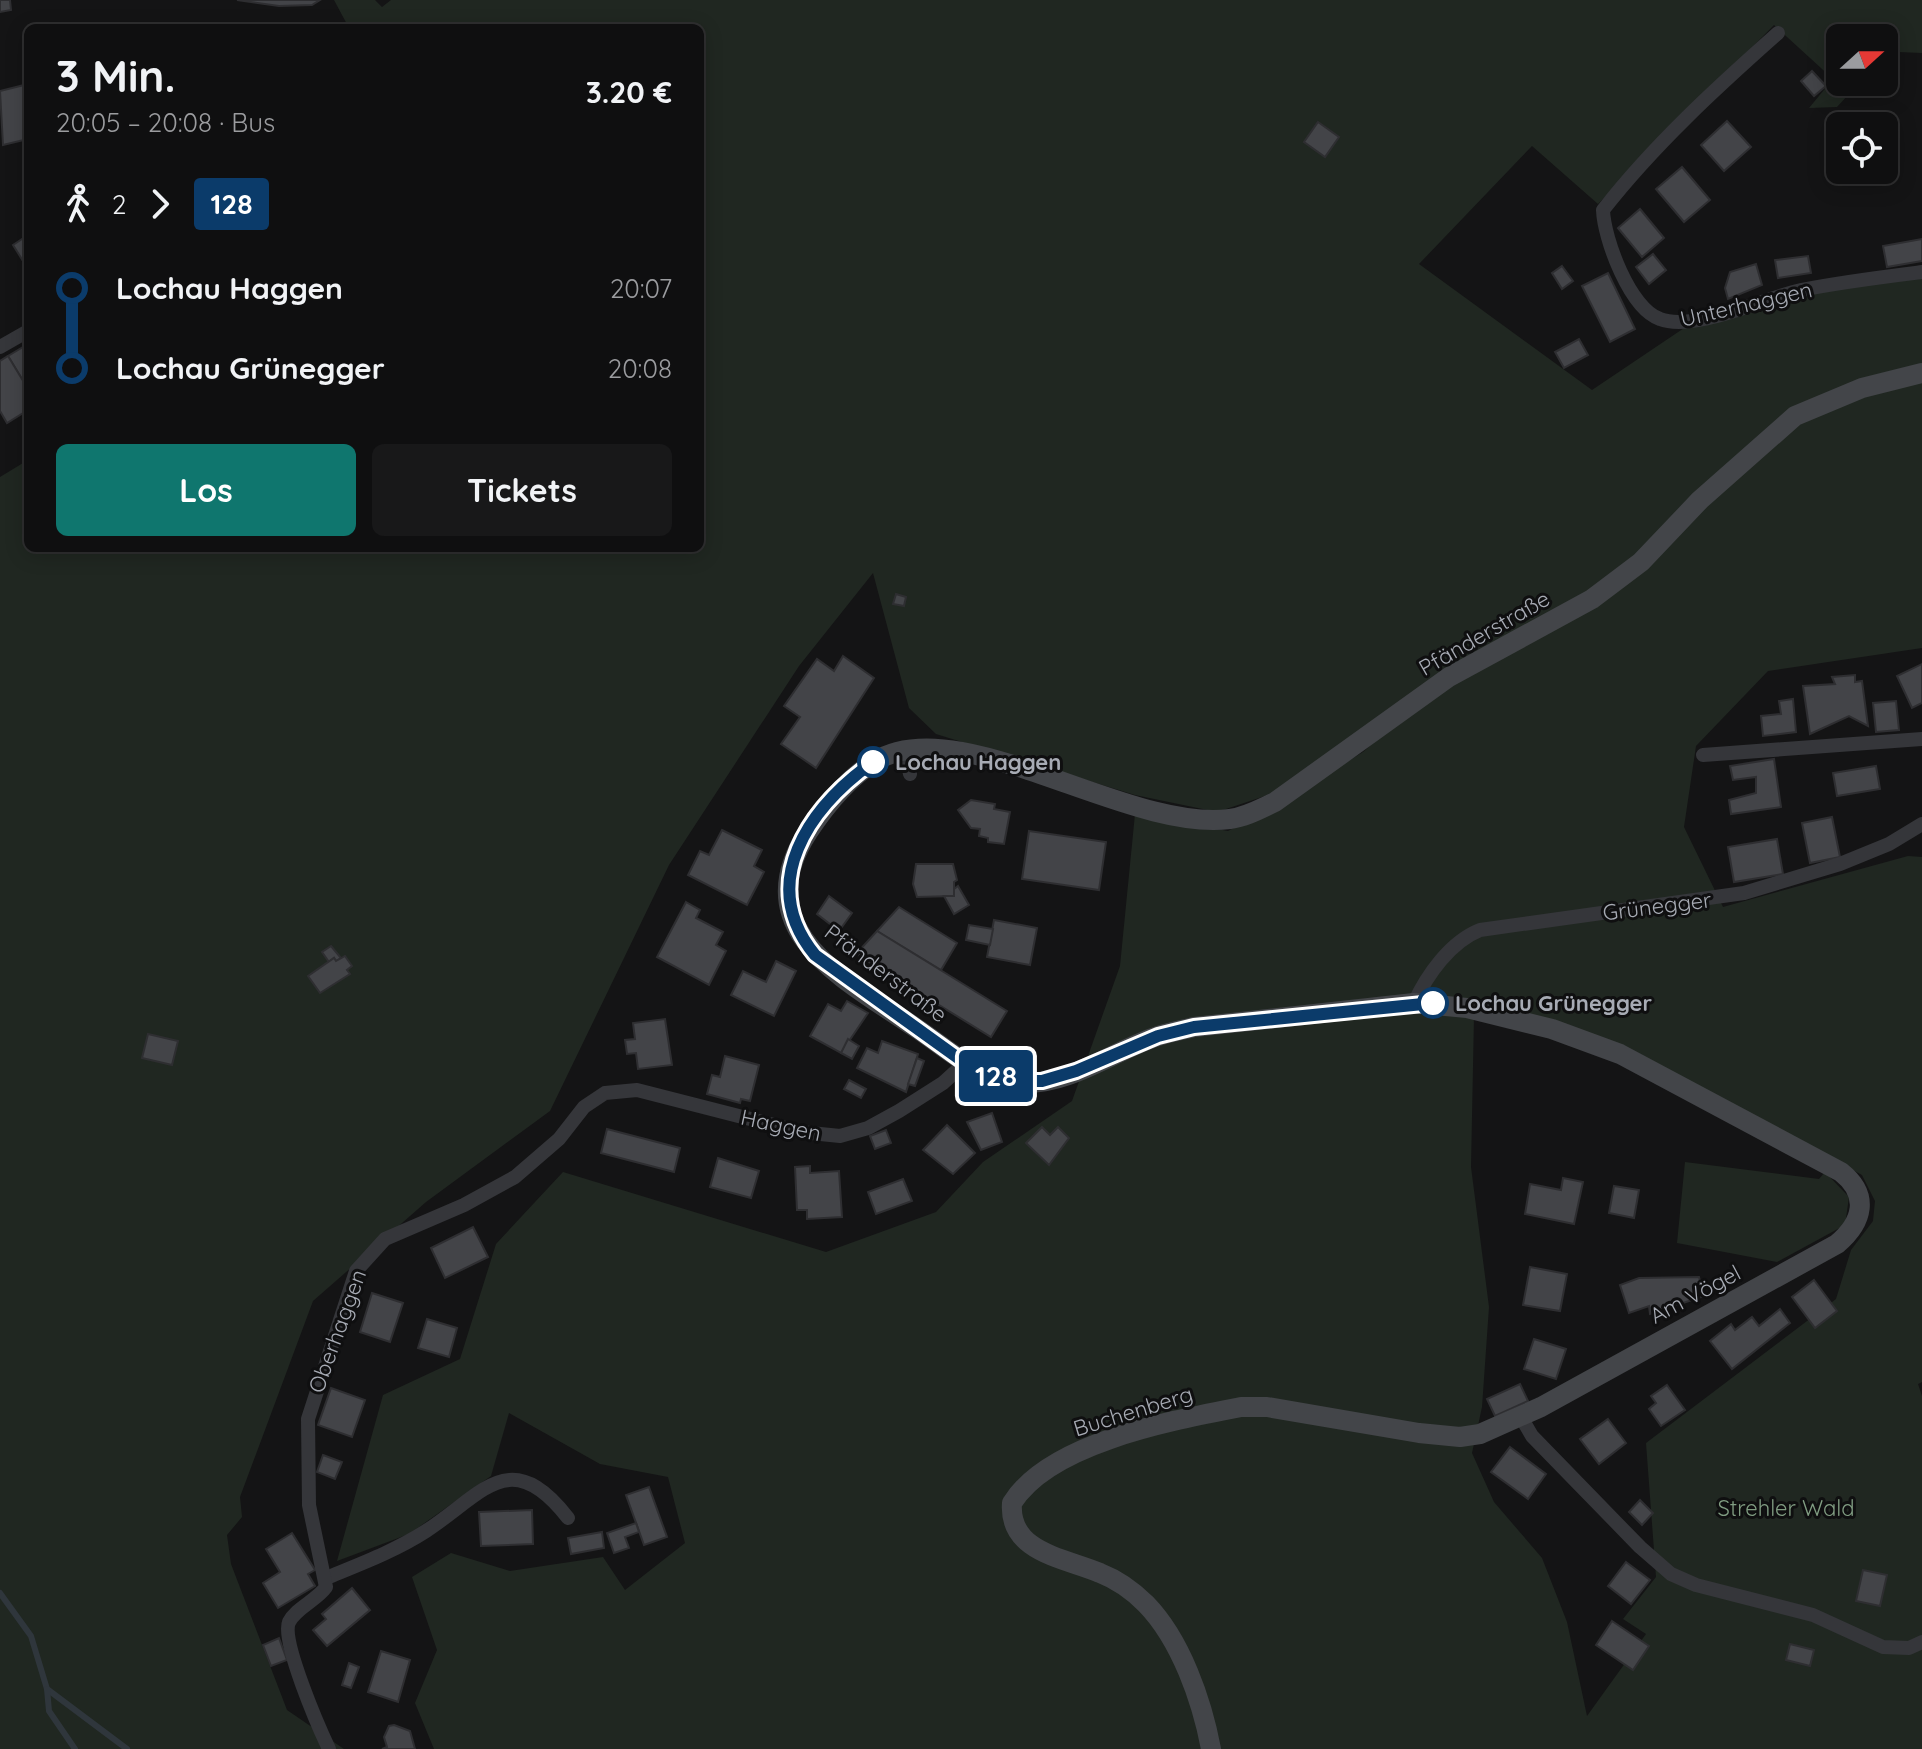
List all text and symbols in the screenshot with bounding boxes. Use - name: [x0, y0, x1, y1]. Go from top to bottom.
- north arrow: [1826, 24, 1898, 96]
- map controls: [1826, 24, 1898, 184]
- text: 3 Min.: [56, 48, 176, 103]
- text: 3.20 €: [586, 73, 672, 111]
- text: 20:05 – 20:08 · Bus: [56, 106, 275, 139]
- button: locate: [1826, 112, 1898, 184]
- icon: walk: [56, 182, 100, 226]
- icon: forward: [138, 182, 182, 226]
- text: 128: [210, 186, 253, 221]
- text: 2: [112, 188, 126, 221]
- text: Lochau Haggen: [116, 269, 343, 307]
- text: 20:07: [610, 272, 672, 305]
- street label: Unterhaggen: [1677, 275, 1815, 333]
- text: Lochau Grünegger: [116, 349, 385, 387]
- text: 20:08: [608, 352, 672, 385]
- button: Los: [56, 444, 356, 536]
- button: Tickets: [372, 444, 672, 536]
- street label: Pfänderstraße: [1414, 584, 1554, 682]
- marker: Lochau Haggen: [858, 747, 888, 777]
- place label: Lochau Haggen: [895, 748, 1061, 776]
- street label: Grünegger: [1601, 885, 1713, 927]
- street label: Pfänderstraße: [819, 918, 953, 1028]
- marker: Lochau Grünegger: [1418, 988, 1448, 1018]
- place label: Lochau Grünegger: [1455, 989, 1652, 1017]
- line badge: 128: [950, 1050, 1042, 1102]
- text: 128: [975, 1058, 1017, 1093]
- street label: Haggen: [738, 1103, 824, 1147]
- street label: Am Vögel: [1645, 1258, 1745, 1330]
- street label: Oberhaggen: [302, 1266, 372, 1396]
- street label: Buchenberg: [1070, 1380, 1196, 1442]
- park label: Strehler Wald: [1717, 1494, 1855, 1522]

